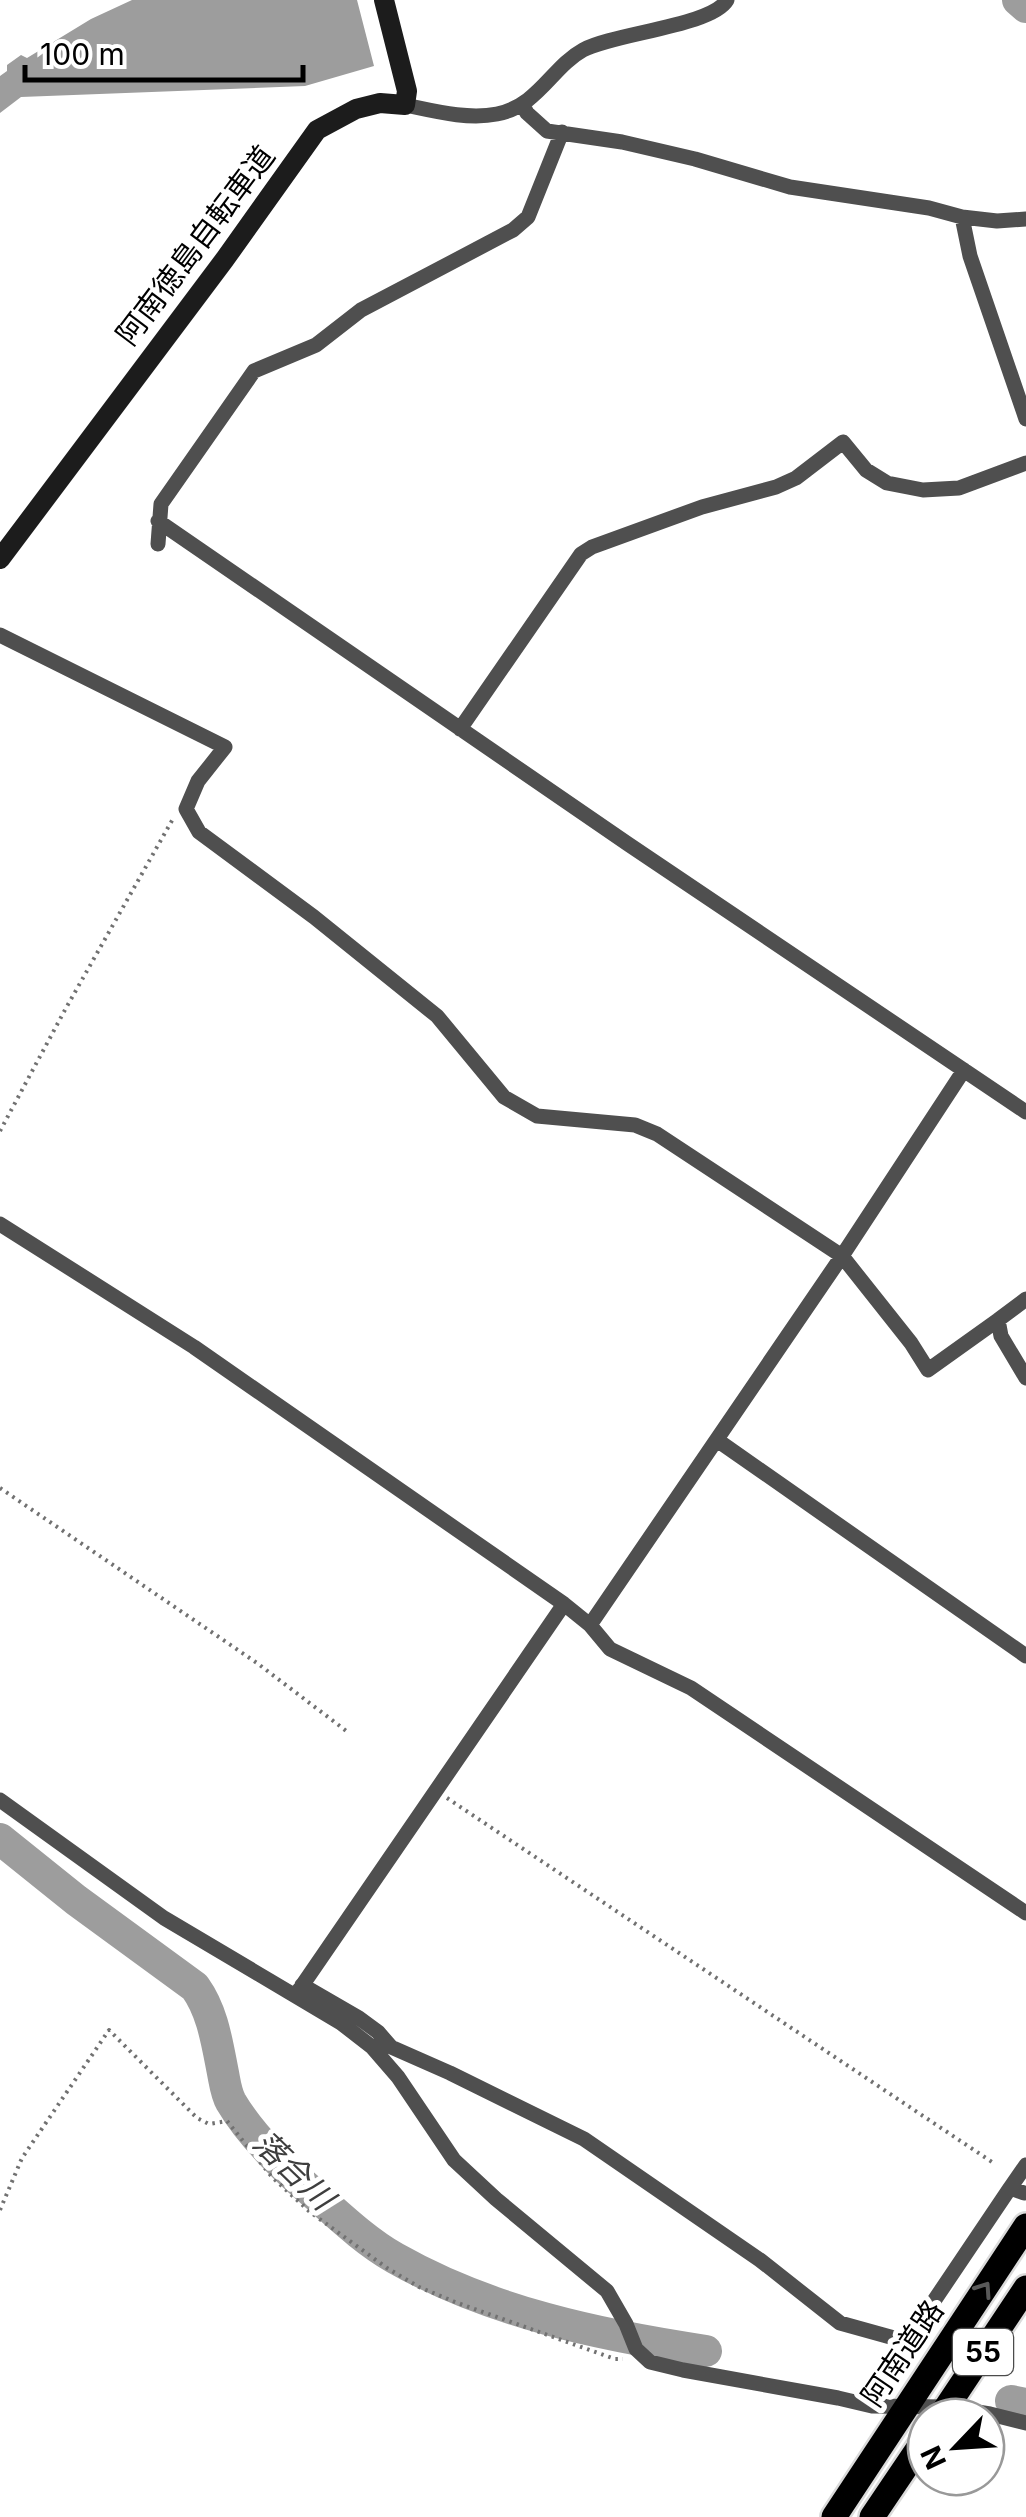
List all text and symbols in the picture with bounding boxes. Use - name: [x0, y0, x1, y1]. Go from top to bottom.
- scale bar: [25, 20, 302, 82]
- text: 100 m: [40, 36, 125, 72]
- street label: 阿南徳島自転車道: [108, 138, 282, 352]
- water label: 落合川: [246, 2123, 344, 2219]
- one-way arrow: [972, 2282, 990, 2301]
- street label: 阿南道路: [854, 2293, 950, 2413]
- road number: 55: [953, 2329, 1013, 2375]
- north arrow: [906, 2397, 1006, 2497]
- text: N: [913, 2441, 953, 2474]

